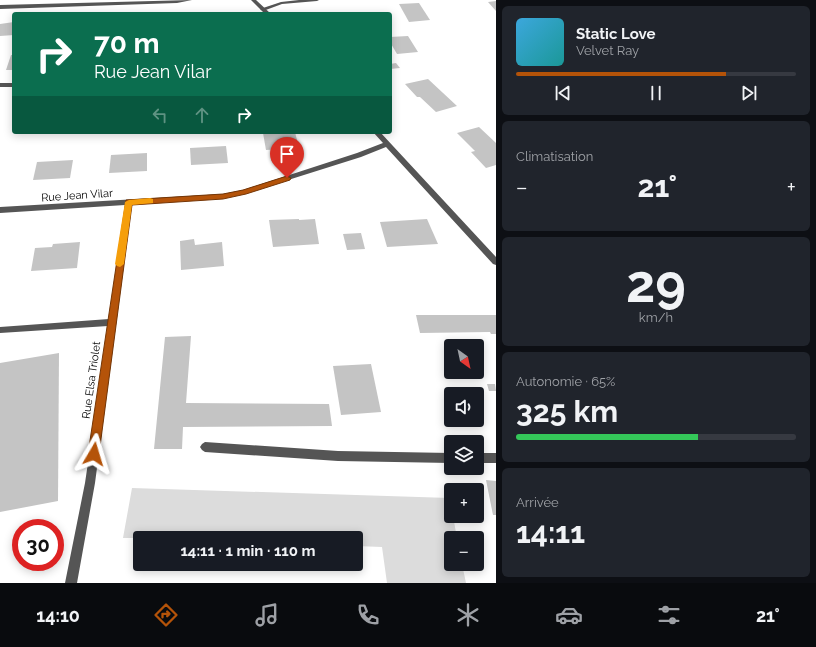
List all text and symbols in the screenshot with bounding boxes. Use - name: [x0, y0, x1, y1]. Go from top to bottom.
- text: Static Love: [576, 25, 655, 43]
- text: 70 m: [94, 27, 160, 60]
- icon: right: [28, 28, 80, 80]
- text: Velvet Ray: [576, 43, 639, 58]
- text: Rue Jean Vilar: [94, 61, 212, 82]
- icon: previous: [552, 82, 574, 104]
- icon: pause: [645, 82, 667, 104]
- icon: next: [738, 82, 760, 104]
- icon: left: [149, 104, 171, 126]
- icon: ahead: [191, 104, 213, 126]
- icon: right: [233, 104, 255, 126]
- pin: [270, 137, 304, 178]
- icon: arrive: [276, 143, 298, 165]
- text: Climatisation: [516, 149, 593, 164]
- text: 21°: [638, 169, 677, 204]
- text: −: [516, 174, 528, 200]
- text: +: [787, 174, 796, 200]
- street label: Rue Jean Vilar: [41, 187, 113, 204]
- text: 29: [626, 253, 686, 314]
- text: km/h: [639, 310, 673, 325]
- north arrow: [444, 339, 484, 379]
- map controls: [444, 339, 484, 571]
- street label: Rue Elsa Triolet: [80, 340, 103, 420]
- text: Autonomie · 65%: [516, 374, 615, 389]
- button: sound: [444, 387, 484, 427]
- text: 325 km: [516, 394, 618, 429]
- position arrow: [73, 433, 115, 475]
- button: layers: [444, 435, 484, 475]
- button: +: [444, 483, 484, 523]
- text: Arrivée: [516, 495, 559, 510]
- text: 14:11: [516, 515, 585, 550]
- speed limit sign: 30: [12, 519, 64, 571]
- button: −: [444, 531, 484, 571]
- text: 14:11 · 1 min · 110 m: [180, 542, 316, 560]
- icon: directions: [152, 601, 180, 629]
- icon: music: [253, 601, 281, 629]
- icon: phone: [354, 601, 382, 629]
- icon: climate: [454, 601, 482, 629]
- icon: car: [555, 601, 583, 629]
- icon: filters: [655, 601, 683, 629]
- text: 14:10: [36, 605, 80, 626]
- text: 21°: [756, 605, 780, 626]

